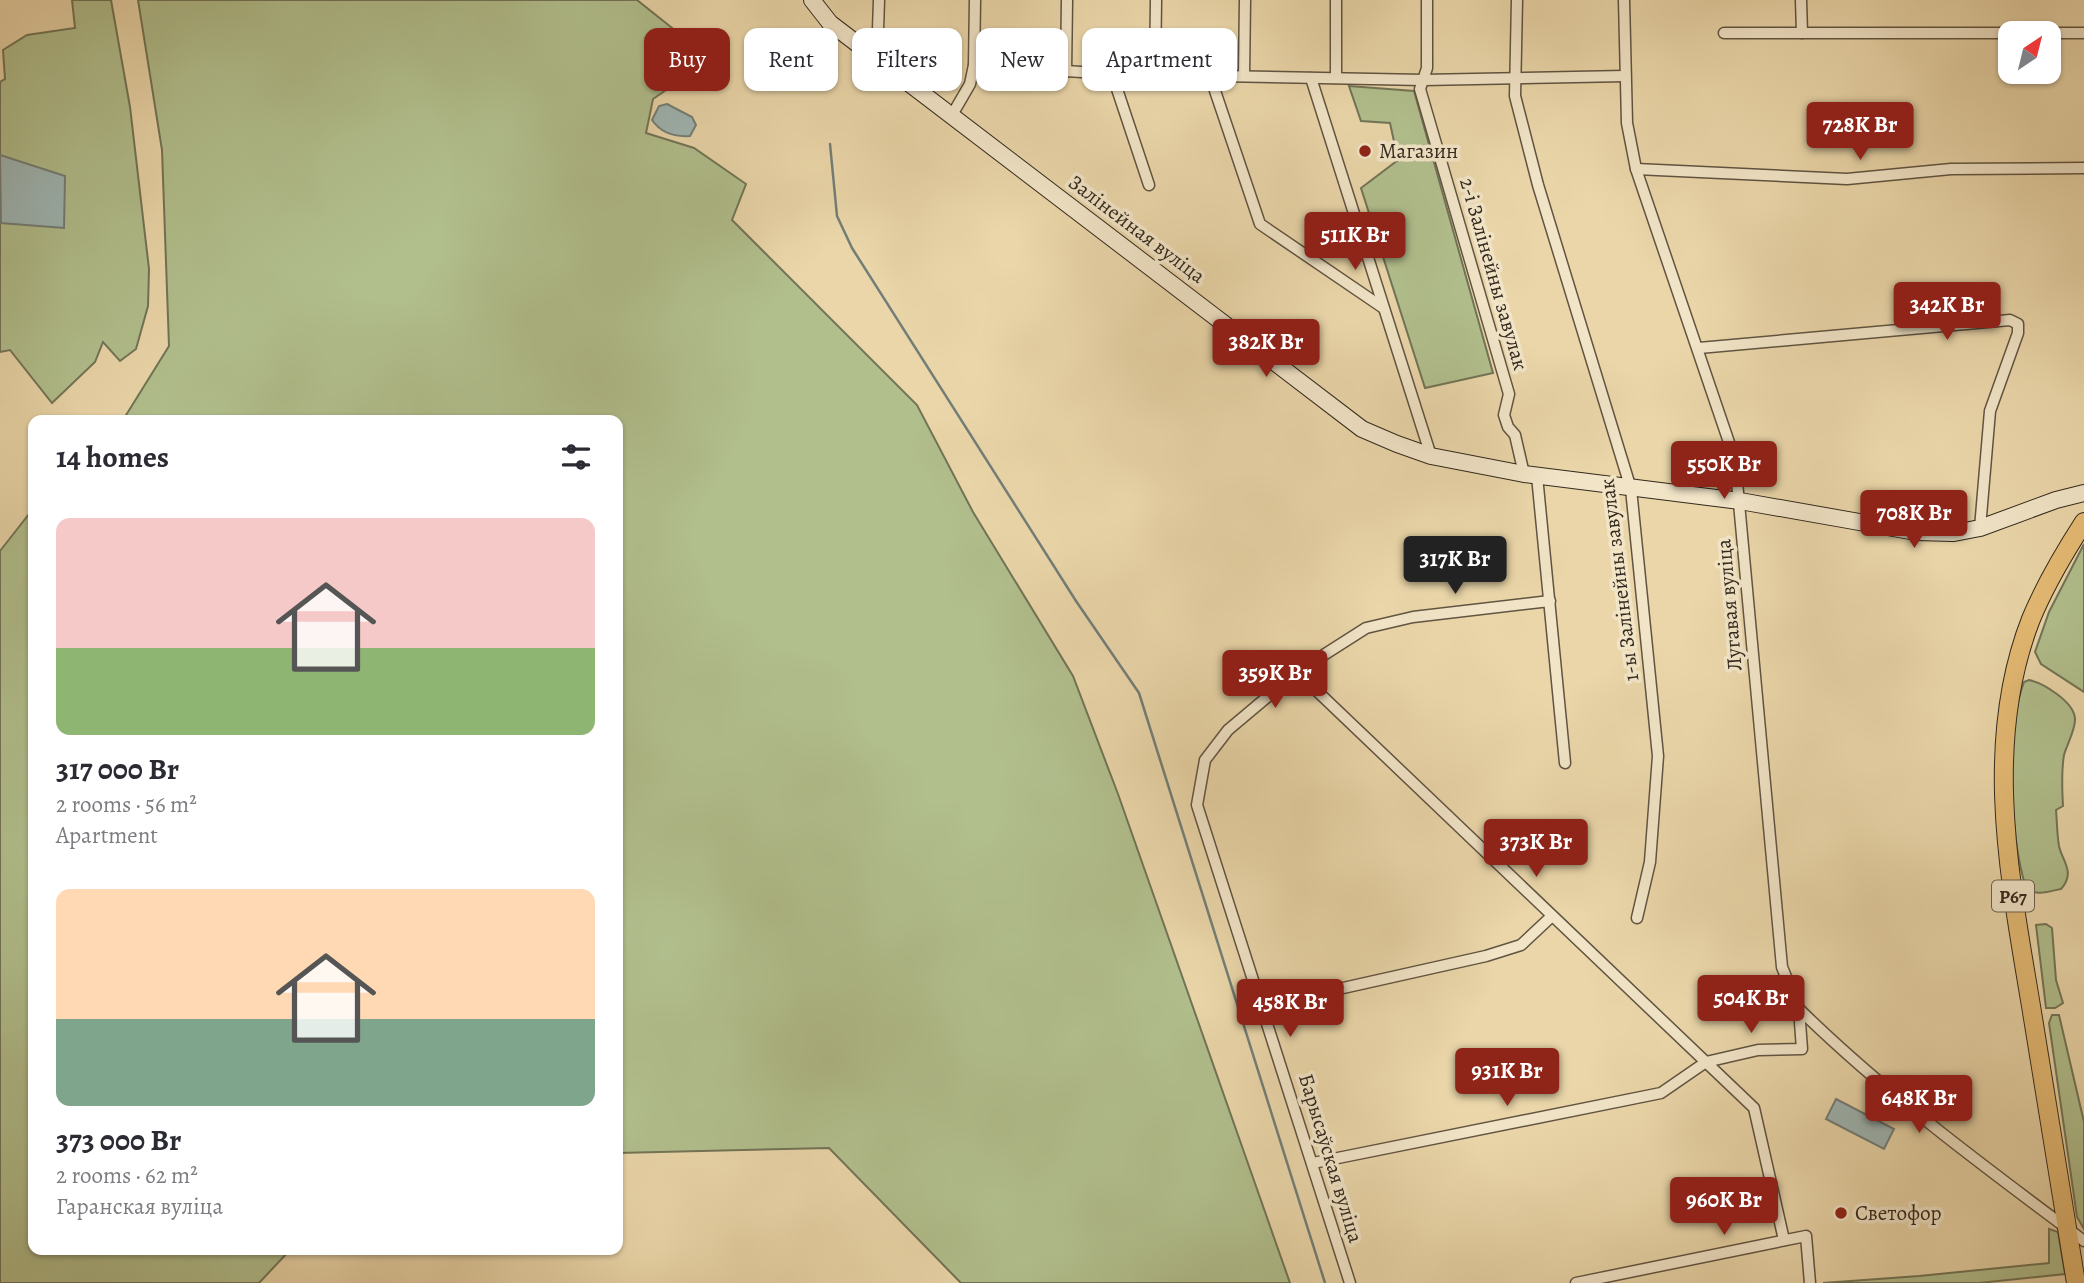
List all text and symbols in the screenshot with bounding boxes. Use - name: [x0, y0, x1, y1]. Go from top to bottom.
- north arrow: [1998, 21, 2062, 84]
- map controls: [1998, 21, 2061, 84]
- chip: Buy: [644, 28, 730, 91]
- chip: Rent: [744, 28, 838, 91]
- chip: Filters: [852, 28, 962, 91]
- chip: New: [976, 28, 1068, 91]
- chip: Apartment: [1082, 28, 1237, 91]
- pin: 728K Br: [1795, 102, 1925, 162]
- text: 728K Br: [1823, 109, 1897, 140]
- place label: Магазин: [1379, 137, 1458, 165]
- marker: Магазин: [1357, 143, 1373, 159]
- street label: Залінейная вуліца: [1063, 168, 1211, 290]
- street label: 2-і Залінейны завулак: [1453, 175, 1535, 374]
- pin: 511K Br: [1290, 212, 1420, 272]
- text: 511K Br: [1320, 219, 1390, 250]
- pin: 342K Br: [1882, 282, 2012, 342]
- text: 342K Br: [1910, 289, 1984, 320]
- pin: 382K Br: [1201, 320, 1331, 379]
- text: 382K Br: [1229, 326, 1303, 357]
- text: 14 homes: [56, 437, 169, 477]
- icon: filters: [557, 438, 595, 476]
- pin: 550K Br: [1659, 442, 1789, 501]
- text: 550K Br: [1687, 448, 1761, 479]
- street label: 1-ы Залінейны завулак: [1593, 477, 1645, 683]
- pin: 708K Br: [1849, 490, 1979, 550]
- text: 708K Br: [1876, 497, 1952, 528]
- pin: 317K Br: [1390, 536, 1520, 596]
- street label: Лугавая вуліца: [1709, 538, 1749, 672]
- text: 317K Br: [1420, 543, 1490, 574]
- icon: home: [263, 564, 389, 690]
- pin: 359K Br: [1210, 650, 1340, 710]
- text: 359K Br: [1238, 657, 1312, 688]
- text: 317 000 Br: [56, 749, 179, 789]
- text: 2 rooms · 56 m²: [56, 789, 197, 820]
- text: Apartment: [56, 820, 158, 851]
- pin: 373K Br: [1471, 820, 1601, 879]
- text: 373K Br: [1500, 826, 1572, 857]
- road number: Р67: [1992, 880, 2034, 912]
- icon: home: [263, 935, 389, 1061]
- pin: 504K Br: [1686, 976, 1816, 1035]
- pin: 458K Br: [1225, 979, 1355, 1039]
- text: 504K Br: [1713, 982, 1789, 1013]
- text: 458K Br: [1253, 986, 1327, 1017]
- pin: 931K Br: [1442, 1048, 1572, 1108]
- text: 931K Br: [1471, 1055, 1543, 1086]
- street label: Барысаўская вуліца: [1292, 1070, 1370, 1246]
- pin: 648K Br: [1854, 1076, 1984, 1135]
- text: 648K Br: [1881, 1082, 1957, 1113]
- text: 373 000 Br: [56, 1120, 181, 1160]
- text: 2 rooms · 62 m²: [56, 1160, 198, 1191]
- pin: 960K Br: [1659, 1178, 1789, 1237]
- text: 960K Br: [1686, 1184, 1762, 1215]
- text: Гаранская вуліца: [56, 1191, 223, 1222]
- place label: Светофор: [1855, 1199, 1942, 1227]
- marker: Светофор: [1833, 1205, 1849, 1221]

